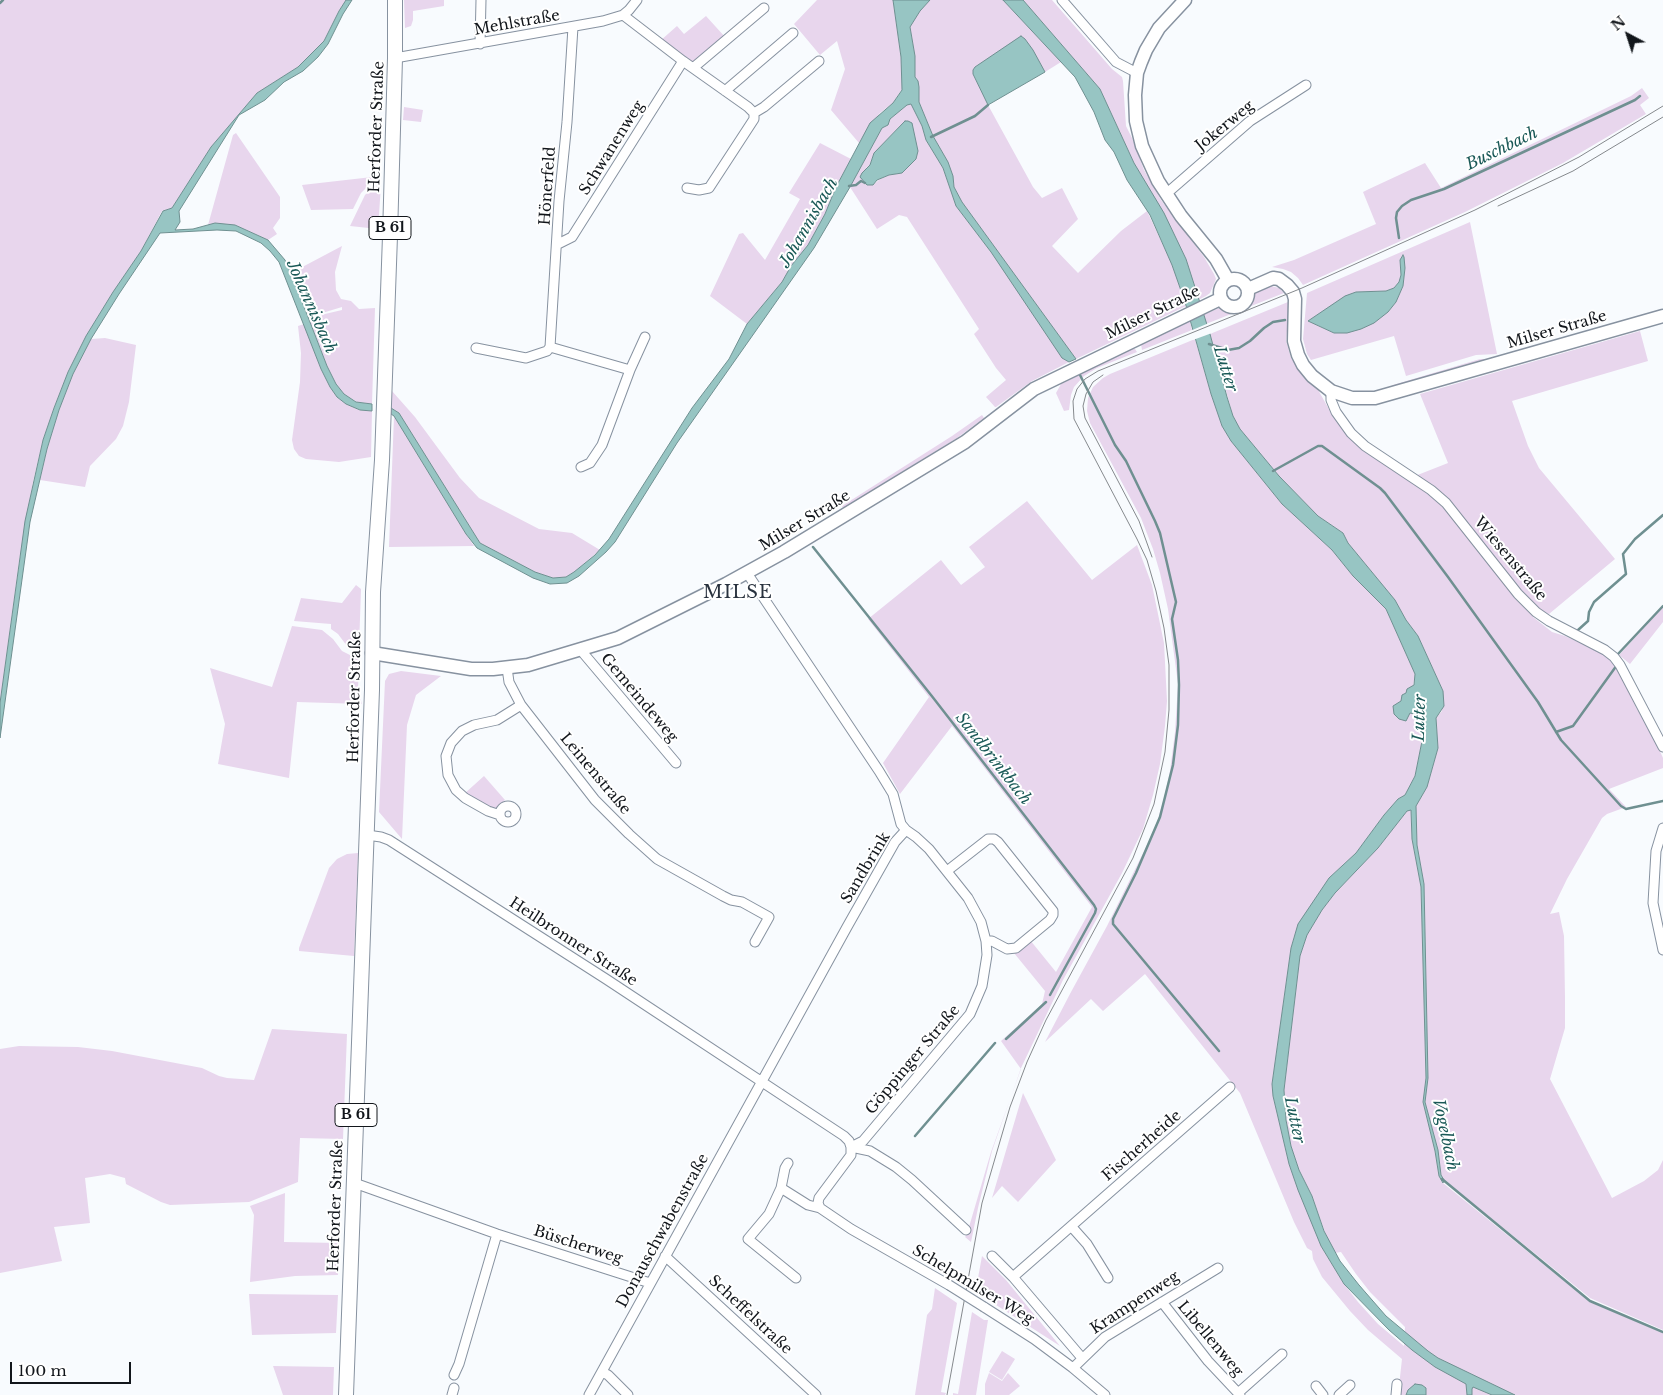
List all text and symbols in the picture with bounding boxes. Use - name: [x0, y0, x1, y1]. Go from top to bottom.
- street label: Mehlstraße: [473, 7, 561, 39]
- north arrow: [1603, 10, 1653, 60]
- text: N: [1608, 12, 1629, 35]
- street label: Herforder Straße: [366, 61, 388, 193]
- street label: Jokerweg: [1192, 97, 1258, 155]
- street label: Schwanenweg: [576, 98, 648, 198]
- water label: Buschbach: [1463, 123, 1541, 175]
- street label: Hönerfeld: [536, 146, 560, 226]
- water label: Johannisbach: [776, 175, 842, 271]
- road number: B 61: [369, 217, 411, 240]
- water label: Johannisbach: [282, 257, 340, 357]
- street label: Milser Straße: [1103, 282, 1203, 344]
- street label: Milser Straße: [1505, 307, 1609, 353]
- water label: Lutter: [1209, 344, 1241, 394]
- street label: Milser Straße: [756, 487, 854, 555]
- street label: Wiesenstraße: [1470, 513, 1550, 605]
- district label: MILSE: [702, 582, 774, 604]
- street label: Herforder Straße: [345, 631, 365, 763]
- street label: Gemeindeweg: [597, 650, 681, 746]
- water label: Lutter: [1410, 694, 1430, 742]
- water label: Sandbrinkbach: [951, 709, 1035, 809]
- street label: Leinenstraße: [556, 730, 634, 818]
- street label: Sandbrink: [838, 829, 894, 907]
- street label: Heilbronner Straße: [506, 894, 640, 990]
- street label: Göppinger Straße: [862, 1002, 964, 1118]
- water label: Lutter: [1280, 1095, 1308, 1145]
- water label: Vogelbach: [1428, 1097, 1462, 1173]
- road number: B 61: [335, 1104, 377, 1126]
- street label: Fischerheide: [1099, 1107, 1185, 1185]
- street label: Herforder Straße: [325, 1140, 347, 1272]
- street label: Donauschwabenstraße: [613, 1151, 713, 1311]
- street label: Büscherweg: [531, 1222, 625, 1268]
- street label: Schelpmilser Weg: [909, 1242, 1037, 1328]
- street label: Krampenweg: [1087, 1268, 1183, 1338]
- street label: Scheffelstraße: [704, 1272, 796, 1358]
- street label: Libellenweg: [1173, 1298, 1247, 1380]
- scale bar: [12, 1352, 134, 1384]
- text: 100 m: [18, 1361, 67, 1380]

